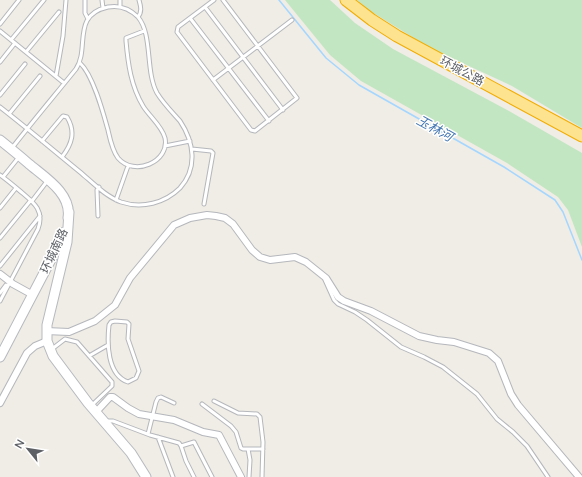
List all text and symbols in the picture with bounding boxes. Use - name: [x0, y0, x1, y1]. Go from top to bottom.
- street label: 环城公路: [437, 53, 487, 89]
- water label: 玉林河: [413, 112, 459, 148]
- street label: 环城南路: [37, 226, 71, 276]
- north arrow: [8, 429, 48, 469]
- text: N: [11, 437, 28, 452]

